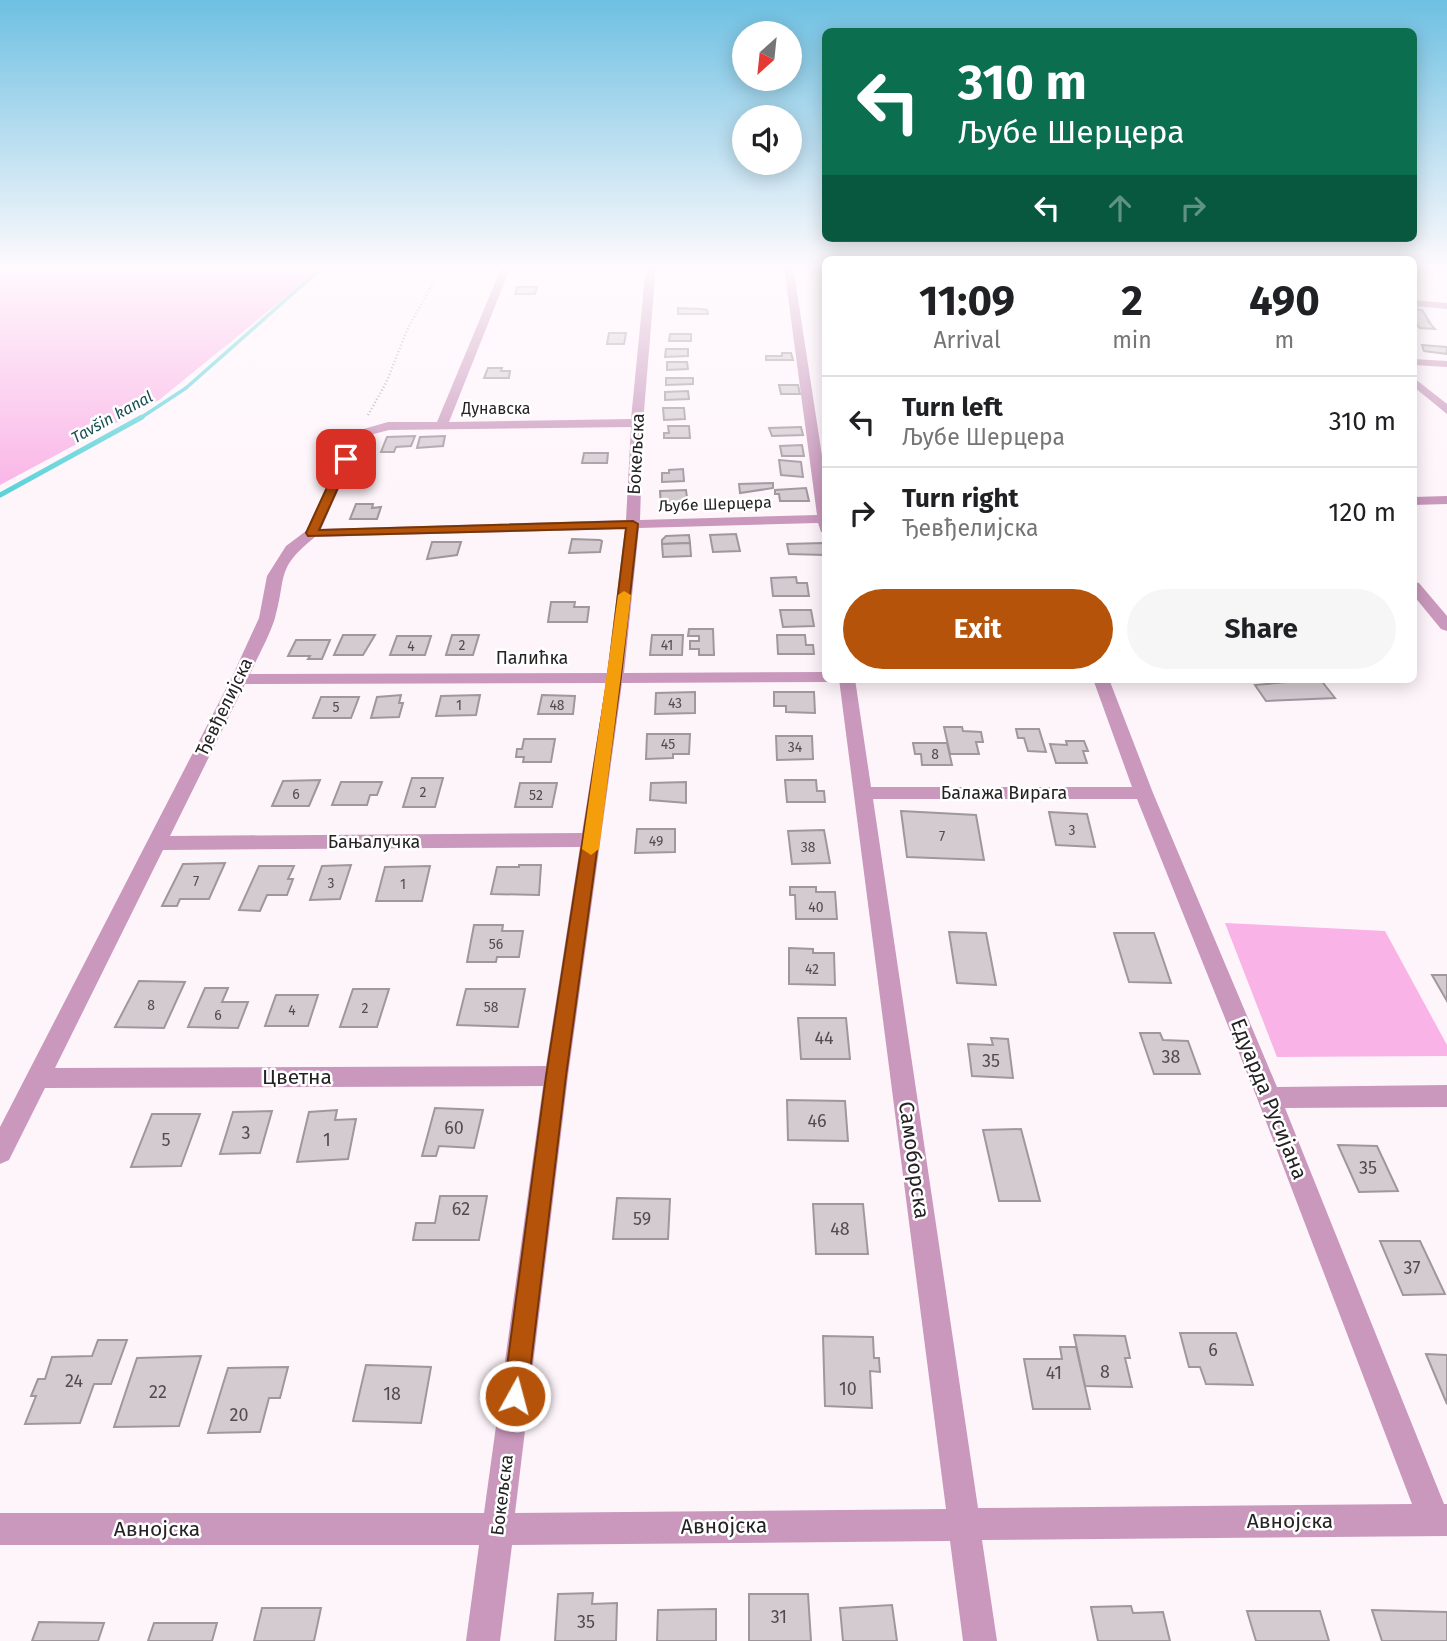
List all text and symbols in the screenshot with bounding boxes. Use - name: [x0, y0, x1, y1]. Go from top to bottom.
- north arrow: [732, 21, 802, 91]
- map controls: [732, 21, 802, 175]
- text: 310 m: [958, 53, 1087, 112]
- icon: left: [843, 56, 934, 147]
- button: sound: [732, 105, 802, 175]
- text: Љубе Шерцера: [958, 113, 1185, 151]
- icon: left: [1028, 189, 1066, 227]
- icon: ahead: [1101, 189, 1139, 227]
- icon: right: [1174, 189, 1212, 227]
- text: 11:09: [919, 276, 1015, 326]
- text: 2: [1121, 276, 1143, 326]
- text: 490: [1249, 276, 1320, 326]
- text: Arrival: [933, 326, 1001, 354]
- text: min: [1112, 326, 1152, 354]
- text: m: [1275, 326, 1294, 354]
- water label: Tavšin kanal: [68, 387, 156, 447]
- text: Turn left: [902, 392, 1003, 423]
- street label: Дунавска: [460, 399, 531, 418]
- icon: left: [843, 403, 881, 441]
- text: 310 m: [1329, 406, 1396, 437]
- street label: Бокељска: [623, 413, 649, 495]
- text: Љубе Шерцера: [902, 423, 1065, 451]
- pin: [316, 429, 376, 489]
- icon: arrive: [327, 440, 365, 478]
- text: Turn right: [902, 483, 1019, 514]
- street label: Љубе Шерцера: [658, 493, 772, 515]
- icon: right: [843, 494, 881, 532]
- text: 120 m: [1328, 497, 1396, 528]
- text: Ђевђелијска: [902, 514, 1038, 542]
- button: Exit: [843, 589, 1113, 669]
- button: Share: [1127, 589, 1396, 669]
- house number: 2: [459, 637, 466, 654]
- house number: 41: [661, 637, 673, 654]
- house number: 4: [407, 638, 415, 655]
- street label: Палићка: [496, 647, 568, 669]
- street label: Ђевђелијска: [191, 654, 257, 760]
- house number: 43: [668, 695, 682, 712]
- house number: 1: [456, 697, 462, 714]
- house number: 48: [549, 697, 565, 714]
- house number: 5: [332, 699, 340, 716]
- house number: 45: [661, 736, 675, 753]
- house number: 34: [788, 739, 803, 756]
- house number: 8: [931, 746, 939, 763]
- street label: Балажа Вирага: [941, 782, 1067, 804]
- house number: 2: [420, 784, 427, 801]
- house number: 6: [292, 786, 300, 803]
- house number: 52: [529, 787, 543, 804]
- house number: 3: [1069, 822, 1076, 839]
- house number: 7: [939, 828, 945, 845]
- street label: Бањалучка: [328, 831, 420, 853]
- house number: 49: [649, 833, 663, 850]
- house number: 38: [801, 839, 816, 856]
- house number: 7: [193, 873, 199, 890]
- house number: 3: [328, 875, 335, 892]
- house number: 1: [400, 876, 406, 893]
- house number: 40: [808, 899, 824, 916]
- house number: 56: [489, 936, 503, 953]
- house number: 42: [805, 961, 819, 978]
- house number: 8: [147, 997, 155, 1014]
- house number: 58: [484, 999, 499, 1016]
- house number: 2: [362, 1000, 369, 1017]
- house number: 4: [288, 1002, 296, 1019]
- house number: 6: [214, 1007, 222, 1024]
- street label: Едуарда Русијана: [1225, 1015, 1313, 1183]
- house number: 44: [814, 1027, 834, 1049]
- house number: 38: [1162, 1046, 1181, 1068]
- house number: 35: [982, 1050, 1000, 1072]
- street label: Цветна: [262, 1064, 332, 1090]
- street label: Самоборска: [893, 1100, 935, 1220]
- house number: 46: [807, 1110, 827, 1132]
- house number: 60: [444, 1117, 464, 1139]
- house number: 3: [242, 1122, 250, 1144]
- house number: 5: [161, 1129, 171, 1151]
- house number: 1: [323, 1129, 331, 1151]
- house number: 35: [1359, 1157, 1377, 1179]
- house number: 62: [452, 1198, 470, 1220]
- house number: 59: [633, 1208, 651, 1230]
- house number: 48: [830, 1218, 850, 1240]
- house number: 37: [1404, 1257, 1420, 1279]
- house number: 6: [1208, 1339, 1218, 1361]
- position arrow: [478, 1359, 552, 1433]
- house number: 8: [1100, 1361, 1110, 1383]
- house number: 41: [1046, 1362, 1062, 1384]
- house number: 24: [65, 1370, 83, 1392]
- house number: 10: [839, 1378, 857, 1400]
- house number: 22: [149, 1381, 167, 1403]
- house number: 18: [383, 1383, 401, 1405]
- house number: 20: [230, 1404, 248, 1426]
- street label: Бокељска: [486, 1453, 518, 1537]
- street label: Авнојска: [1247, 1508, 1333, 1534]
- street label: Авнојска: [681, 1512, 767, 1540]
- street label: Авнојска: [114, 1516, 200, 1542]
- house number: 31: [771, 1606, 787, 1628]
- house number: 35: [577, 1611, 595, 1633]

